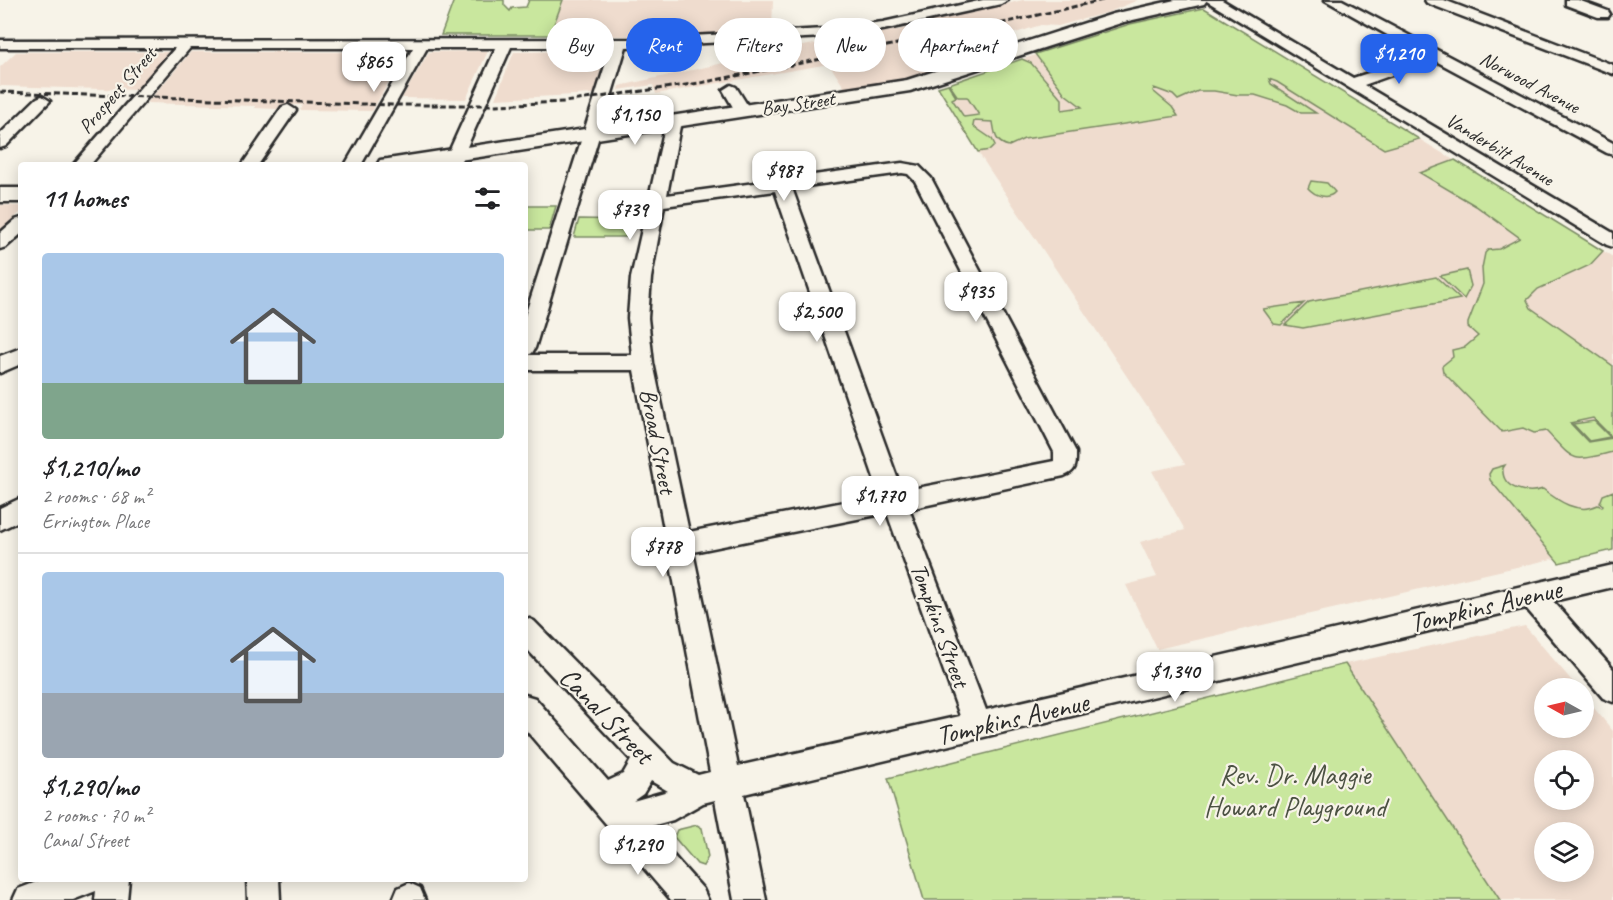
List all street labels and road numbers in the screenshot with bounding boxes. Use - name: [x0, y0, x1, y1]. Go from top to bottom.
- street label: Prospect Street: [73, 40, 163, 139]
- street label: Norwood Avenue: [1476, 46, 1585, 120]
- street label: Bay Street: [760, 86, 839, 121]
- street label: Vanderbilt Avenue: [1441, 107, 1559, 192]
- street label: Broad Street: [633, 386, 683, 498]
- street label: Tompkins Street: [904, 559, 977, 693]
- street label: Tompkins Avenue: [1406, 571, 1566, 640]
- street label: Canal Street: [552, 660, 663, 773]
- street label: Tompkins Avenue: [933, 684, 1093, 753]

